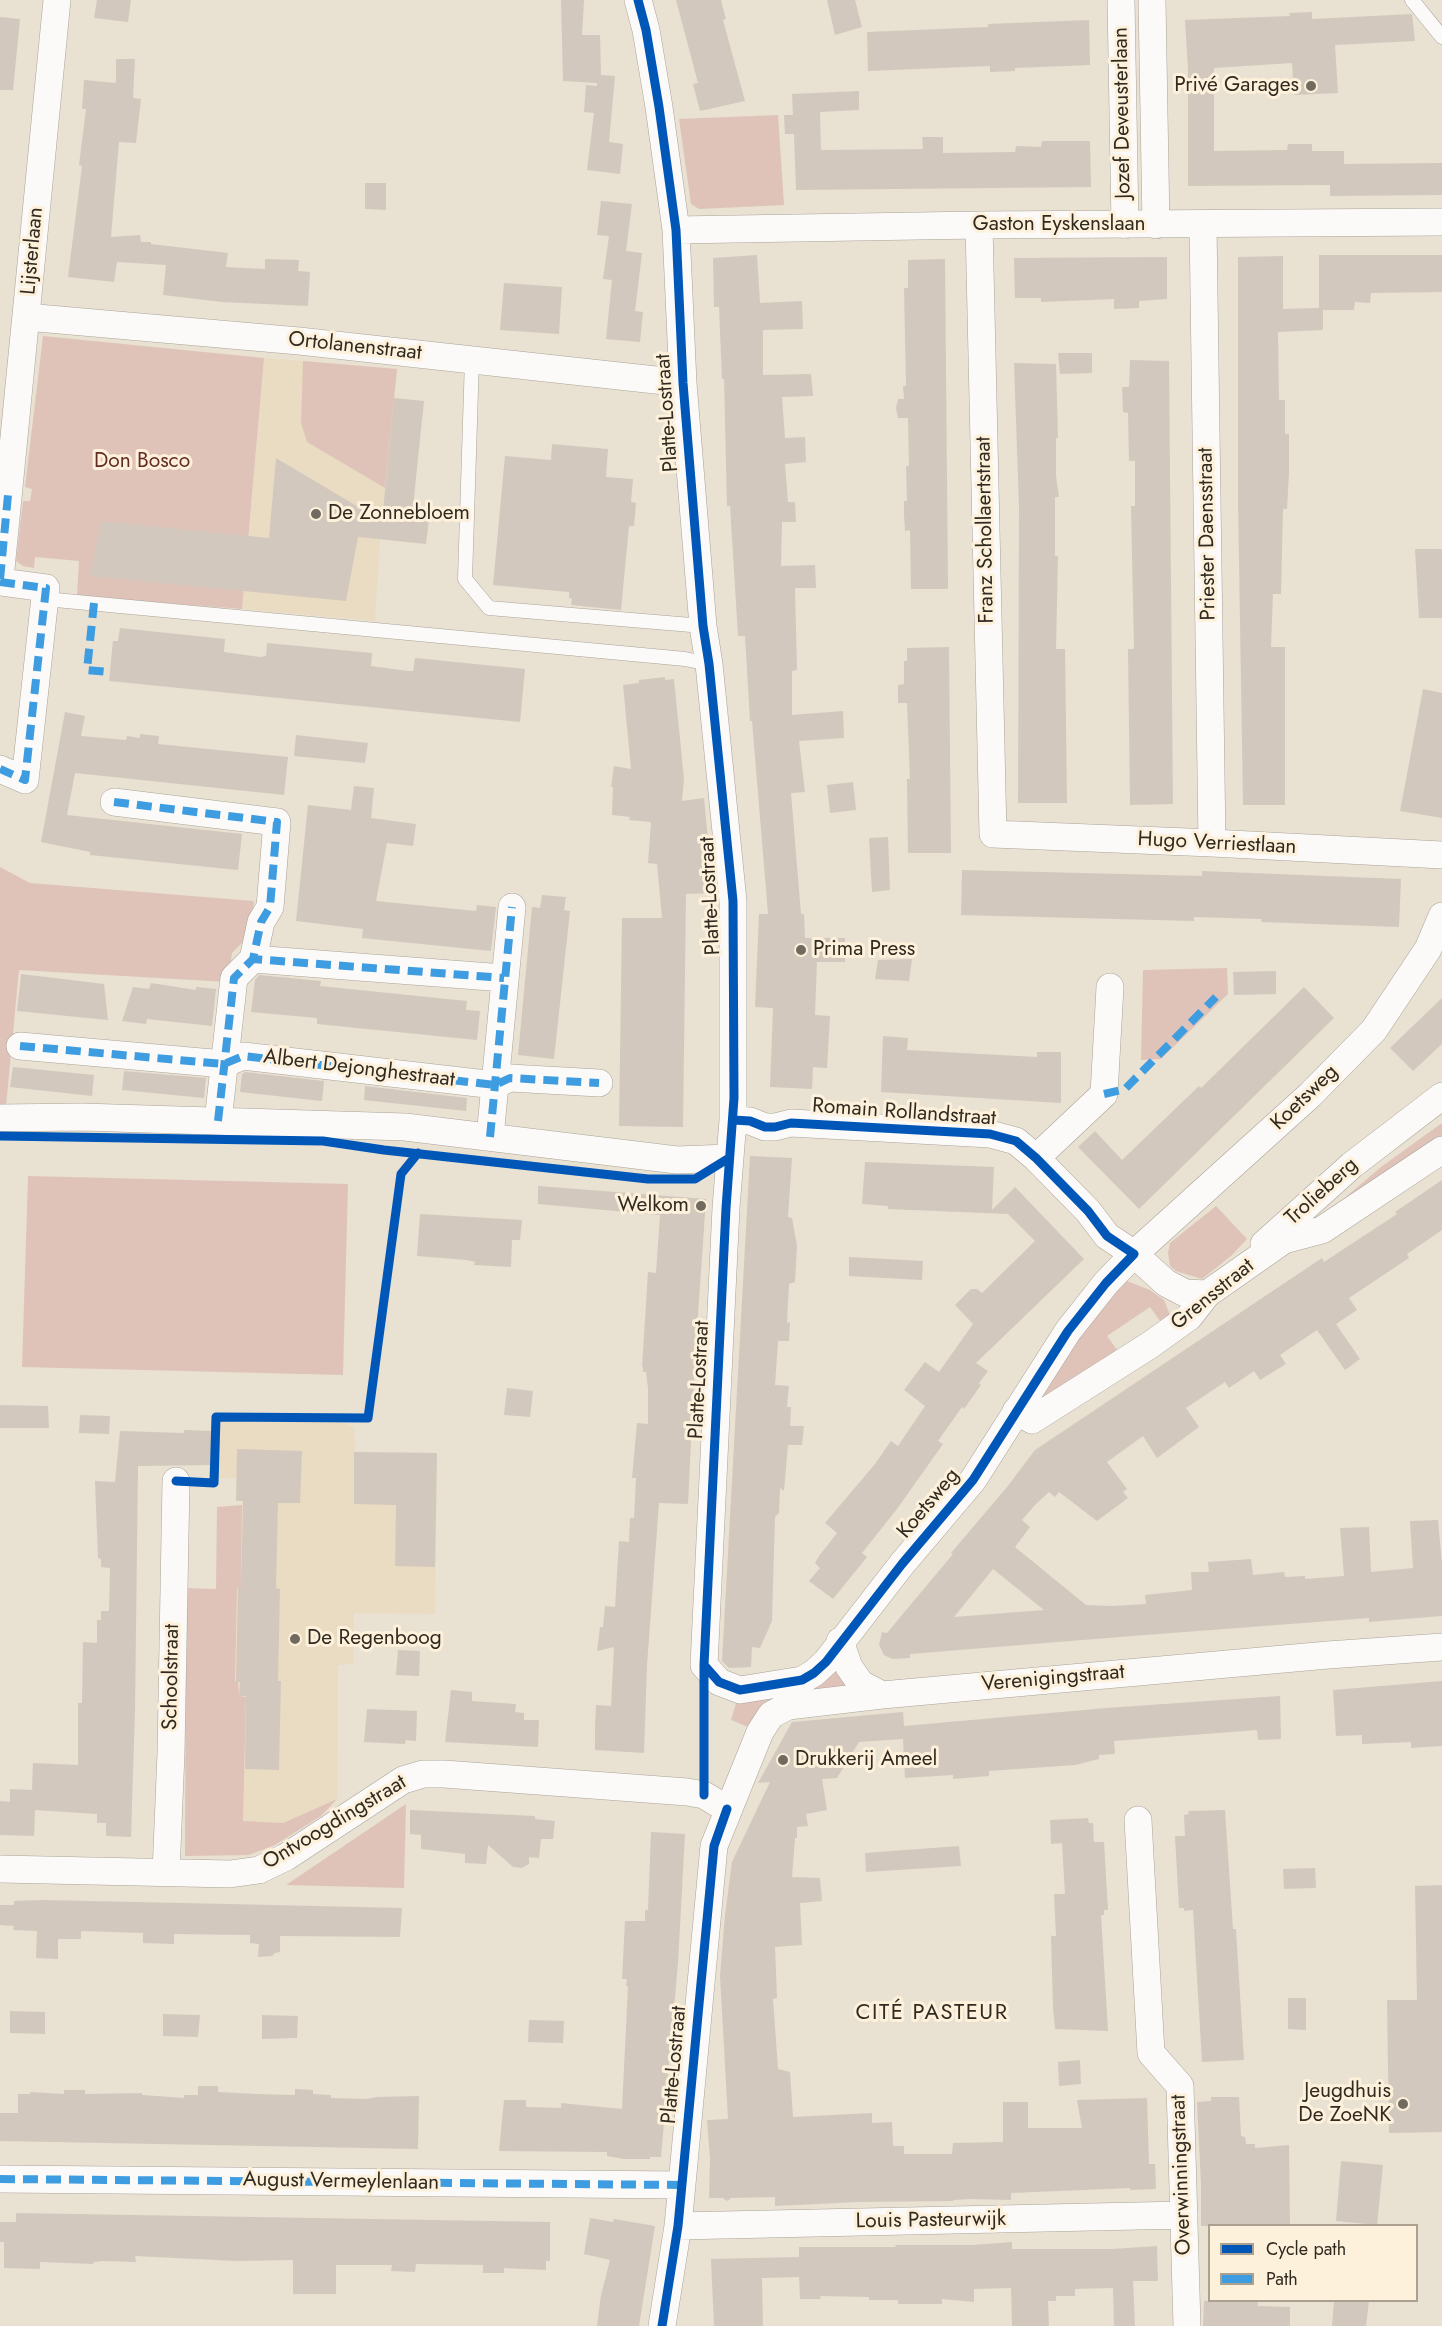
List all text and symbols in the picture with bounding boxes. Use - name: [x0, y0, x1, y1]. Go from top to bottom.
- street label: Jozef Deveusterlaan: [1109, 27, 1137, 199]
- place label: Privé Garages: [1174, 73, 1299, 99]
- marker: Privé Garages: [1304, 79, 1318, 93]
- street label: Lijsterlaan: [17, 206, 49, 296]
- street label: Gaston Eyskenslaan: [972, 212, 1146, 238]
- street label: Ortolanenstraat: [287, 327, 423, 367]
- street label: Platte-Lostraat: [651, 353, 685, 473]
- street label: Franz Schollaertstraat: [972, 436, 1000, 624]
- street label: Priester Daensstraat: [1194, 447, 1222, 621]
- park label: Don Bosco: [94, 449, 190, 475]
- place label: De Zonnebloem: [328, 501, 470, 527]
- marker: De Zonnebloem: [309, 507, 323, 521]
- street label: Hugo Verriestlaan: [1137, 827, 1297, 861]
- street label: Platte-Lostraat: [695, 836, 727, 956]
- place label: Prima Press: [813, 937, 915, 963]
- marker: Prima Press: [794, 943, 808, 957]
- street label: Albert Dejonghestraat: [262, 1045, 456, 1093]
- street label: Koetsweg: [1266, 1060, 1344, 1136]
- street label: Romain Rollandstraat: [811, 1094, 997, 1132]
- street label: Trolieberg: [1280, 1153, 1364, 1231]
- place label: Welkom: [617, 1193, 689, 1219]
- marker: Welkom: [694, 1199, 708, 1213]
- street label: Grensstraat: [1166, 1254, 1260, 1336]
- street label: Platte-Lostraat: [684, 1320, 716, 1440]
- street label: Koetsweg: [892, 1464, 966, 1544]
- street label: Schoolstraat: [158, 1624, 186, 1730]
- place label: De Regenboog: [307, 1626, 442, 1652]
- marker: De Regenboog: [288, 1632, 302, 1646]
- street label: Verenigingstraat: [980, 1660, 1126, 1698]
- place label: Drukkerij Ameel: [795, 1747, 937, 1773]
- marker: Drukkerij Ameel: [776, 1753, 790, 1767]
- street label: Ontvoogdingstraat: [259, 1770, 411, 1876]
- district label: CITÉ PASTEUR: [856, 2001, 1008, 2027]
- street label: Platte-Lostraat: [657, 2005, 693, 2125]
- place label: Jeugdhuis De ZoeNK: [1298, 2079, 1391, 2129]
- street label: Overwinningstraat: [1167, 2094, 1197, 2256]
- marker: Jeugdhuis De ZoeNK: [1396, 2097, 1410, 2111]
- street label: August Vermeylenlaan: [243, 2168, 439, 2196]
- street label: Louis Pasteurwijk: [856, 2207, 1006, 2235]
- legend: [1208, 2224, 1418, 2302]
- text: Cycle path: [1266, 2236, 1346, 2262]
- text: Path: [1266, 2266, 1298, 2292]

